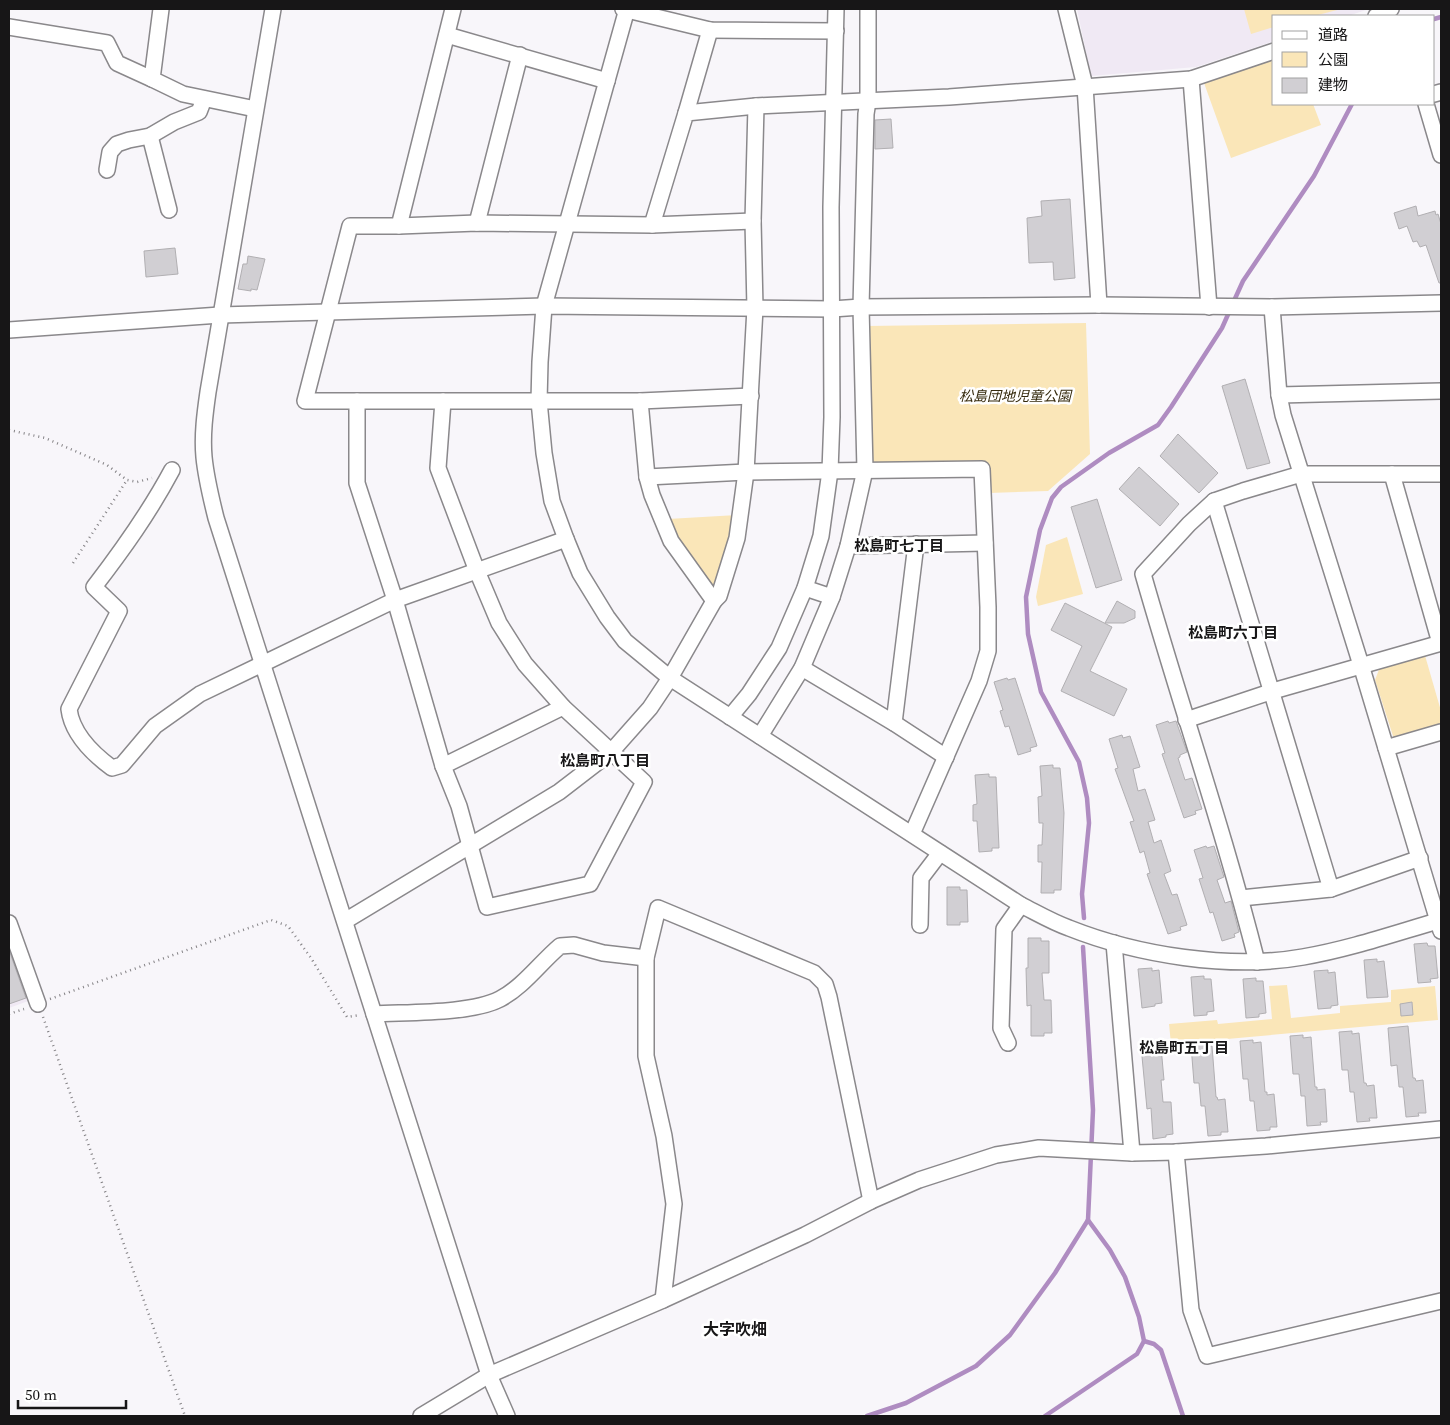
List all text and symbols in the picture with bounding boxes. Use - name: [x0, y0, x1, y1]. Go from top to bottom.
- legend: [1272, 15, 1435, 105]
- text: 道路: [1318, 24, 1348, 45]
- text: 公園: [1318, 49, 1348, 70]
- text: 建物: [1318, 74, 1348, 95]
- park label: 松島団地児童公園: [959, 386, 1073, 406]
- district label: 松島町七丁目: [854, 535, 944, 556]
- district label: 松島町六丁目: [1188, 622, 1278, 643]
- district label: 松島町八丁目: [560, 750, 650, 771]
- district label: 松島町五丁目: [1139, 1037, 1229, 1058]
- district label: 大字吹畑: [703, 1318, 767, 1340]
- scale bar: [18, 1378, 125, 1410]
- text: 50 m: [25, 1384, 57, 1405]

